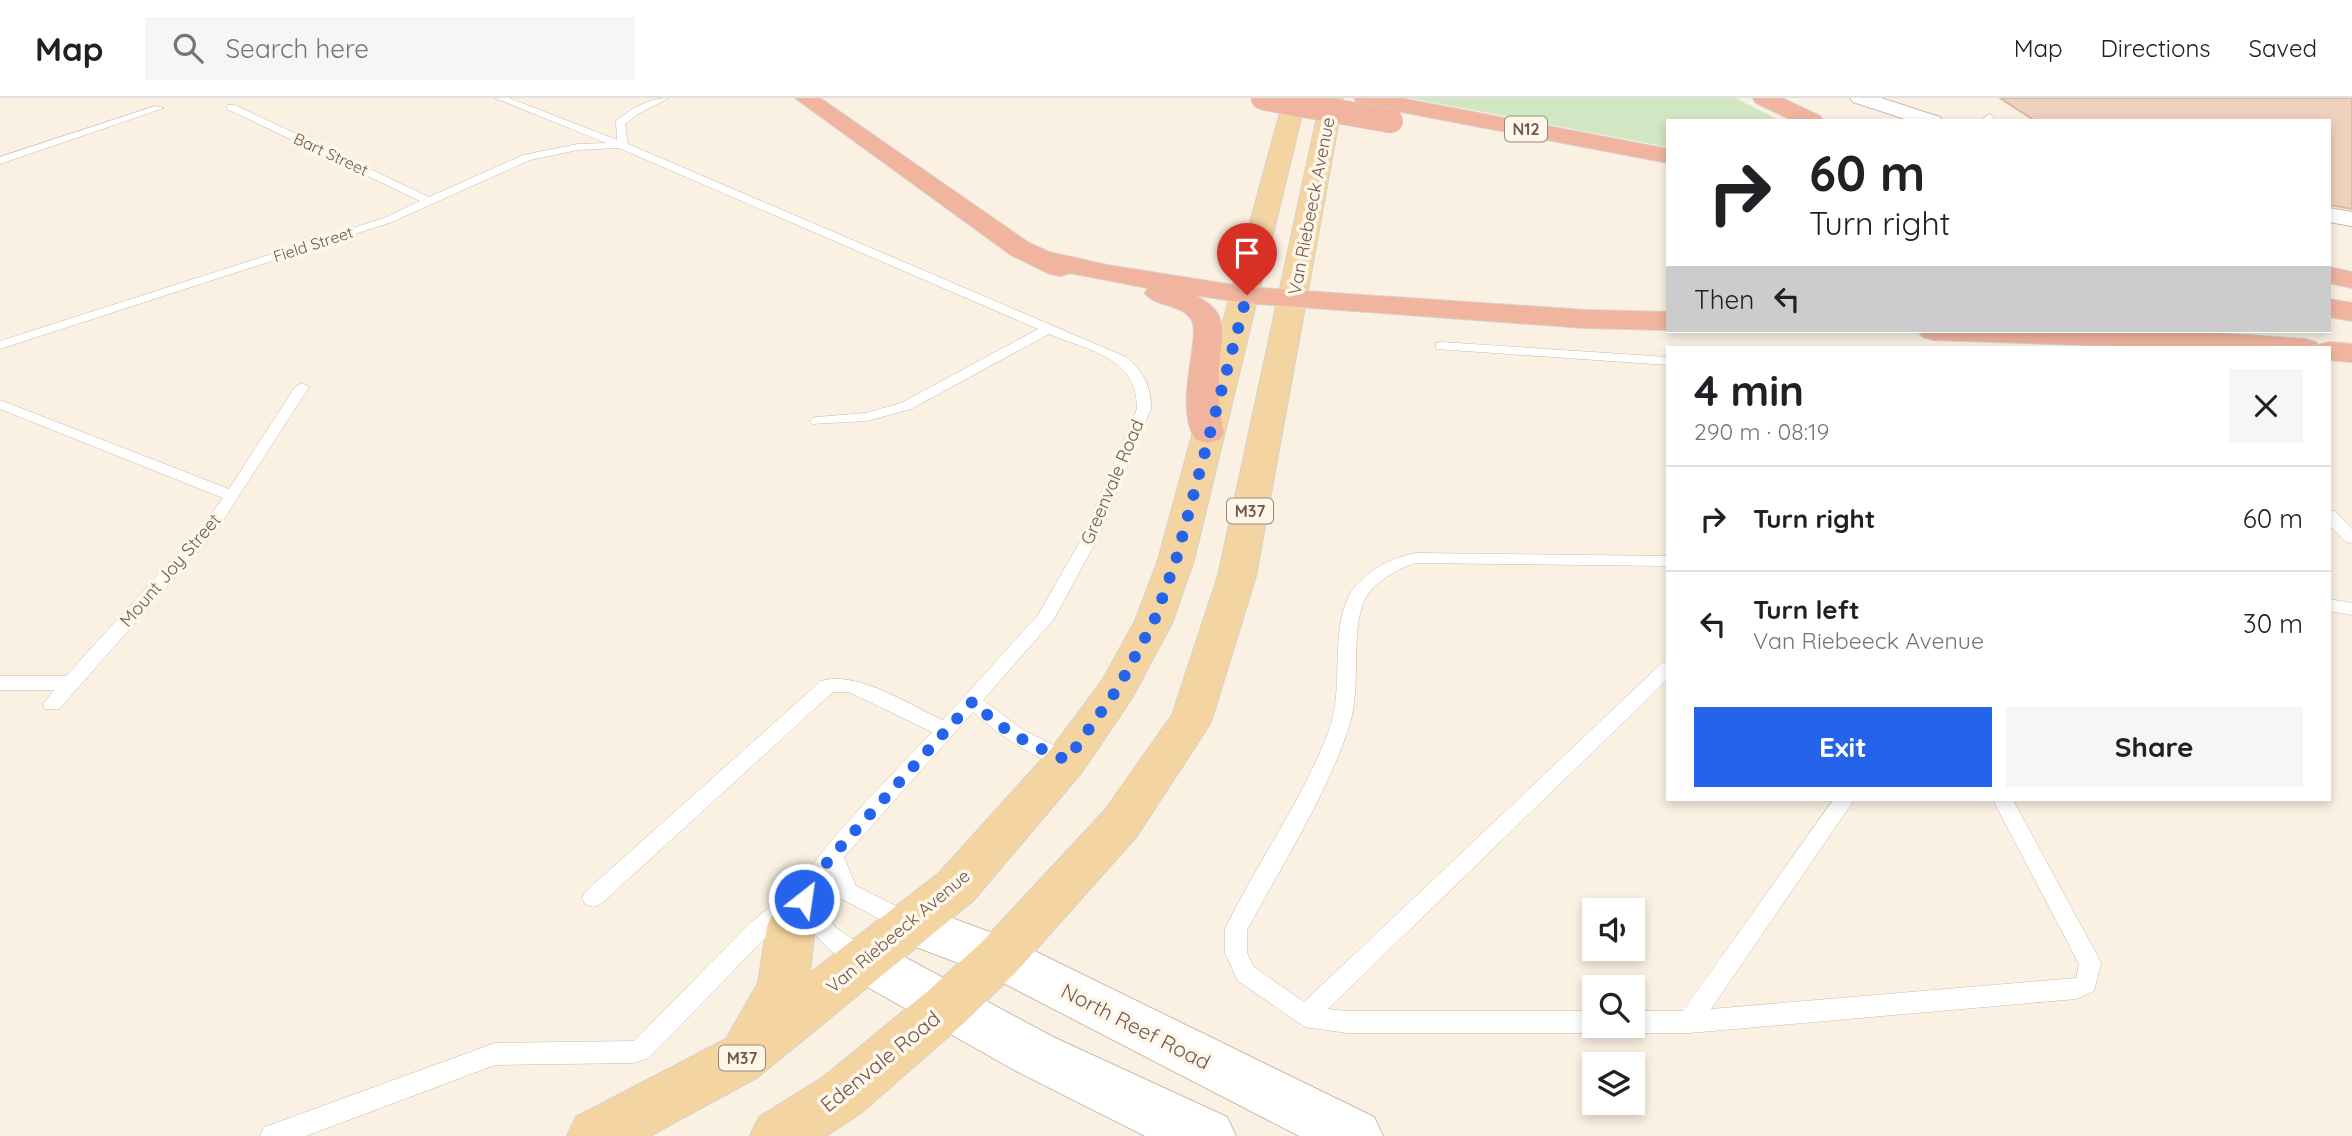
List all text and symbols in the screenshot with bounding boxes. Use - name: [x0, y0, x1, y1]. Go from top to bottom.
- search box: [145, 17, 635, 80]
- text: Map: [35, 28, 103, 69]
- icon: search: [169, 29, 207, 67]
- text: Search here: [225, 32, 369, 65]
- text: Map: [2014, 33, 2063, 63]
- text: Directions: [2101, 33, 2211, 63]
- text: Saved: [2249, 33, 2317, 63]
- street label: Van Riebeeck Avenue: [1282, 115, 1340, 297]
- road number: N12: [1505, 117, 1547, 142]
- street label: Bart Street: [291, 128, 371, 180]
- text: 60 m: [1809, 142, 1925, 203]
- icon: right: [1694, 147, 1785, 238]
- text: Turn right: [1809, 203, 1950, 243]
- street label: Field Street: [271, 222, 355, 266]
- pin: [1217, 223, 1277, 295]
- icon: arrive: [1228, 234, 1266, 272]
- icon: left: [1768, 280, 1806, 318]
- text: Then: [1694, 283, 1754, 316]
- text: 4 min: [1694, 364, 1804, 417]
- button: close: [2229, 369, 2303, 443]
- street label: Greenvale Road: [1075, 416, 1149, 548]
- text: 290 m · 08:19: [1694, 417, 1829, 446]
- road number: M37: [1227, 498, 1273, 524]
- icon: right: [1694, 500, 1732, 538]
- text: Turn right: [1753, 502, 1875, 535]
- text: 60 m: [2243, 502, 2303, 535]
- street label: Mount Joy Street: [114, 509, 226, 631]
- text: Turn left: [1753, 593, 1860, 626]
- icon: left: [1694, 605, 1732, 643]
- text: 30 m: [2243, 607, 2303, 640]
- text: Van Riebeeck Avenue: [1753, 626, 1984, 655]
- button: Exit: [1694, 707, 1992, 787]
- button: Share: [2006, 707, 2303, 787]
- position arrow: [767, 862, 841, 936]
- street label: Van Riebeeck Avenue: [821, 864, 975, 998]
- map controls: [1582, 898, 1645, 1115]
- button: sound: [1582, 898, 1645, 961]
- button: search: [1582, 975, 1645, 1038]
- street label: North Reef Road: [1057, 977, 1215, 1075]
- street label: Edenvale Road: [815, 1005, 945, 1117]
- road number: M37: [719, 1046, 765, 1070]
- button: layers: [1582, 1052, 1645, 1115]

